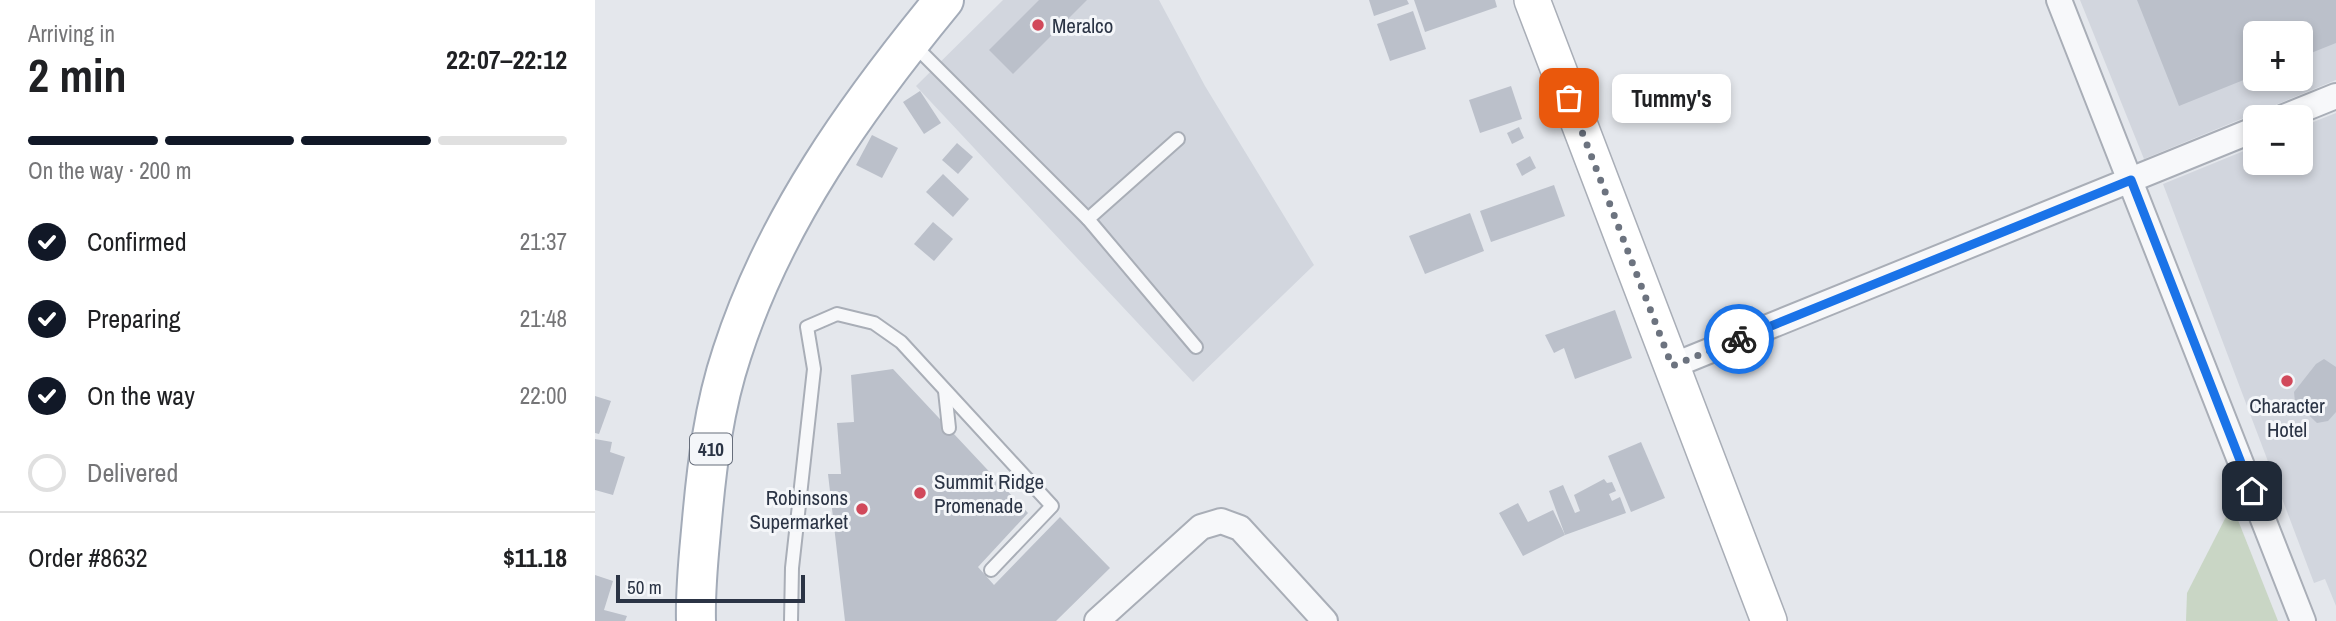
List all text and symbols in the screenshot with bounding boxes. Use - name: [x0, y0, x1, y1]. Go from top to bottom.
- place label: Meralco: [1052, 11, 1113, 40]
- marker: Meralco: [1030, 17, 1046, 33]
- text: Arriving in: [28, 18, 115, 49]
- map controls: [2243, 21, 2313, 175]
- button: +: [2243, 21, 2313, 91]
- text: 22:07–22:12: [446, 42, 567, 77]
- text: 2 min: [28, 44, 127, 106]
- pin: [1539, 68, 1599, 128]
- callout: Tummy's: [1611, 74, 1730, 122]
- icon: bag: [1550, 79, 1588, 117]
- text: Tummy's: [1631, 83, 1712, 114]
- button: −: [2243, 105, 2313, 175]
- text: On the way · 200 m: [28, 155, 192, 186]
- icon: check: [28, 223, 66, 261]
- text: Confirmed: [87, 224, 187, 259]
- text: 21:37: [520, 226, 567, 257]
- icon: check: [28, 300, 66, 338]
- text: Preparing: [87, 301, 181, 336]
- text: 21:48: [520, 303, 567, 334]
- courier: [1704, 304, 1774, 374]
- icon: bike: [1720, 320, 1758, 358]
- marker: Character Hotel: [2279, 373, 2295, 389]
- icon: check: [28, 377, 66, 415]
- text: On the way: [87, 378, 195, 413]
- text: 22:00: [520, 380, 567, 411]
- place label: Character Hotel: [2249, 391, 2325, 444]
- road number: 410: [690, 433, 732, 464]
- text: Delivered: [87, 455, 178, 490]
- pin: [2222, 461, 2282, 521]
- place label: Summit Ridge Promenade: [934, 467, 1044, 520]
- icon: home: [2233, 472, 2271, 510]
- place label: Robinsons Supermarket: [749, 483, 848, 536]
- marker: Summit Ridge Promenade: [912, 485, 928, 501]
- marker: Robinsons Supermarket: [854, 501, 870, 517]
- text: Order #8632: [28, 540, 148, 575]
- text: $11.18: [503, 540, 567, 575]
- scale bar: [616, 572, 805, 604]
- text: 50 m: [627, 574, 662, 600]

